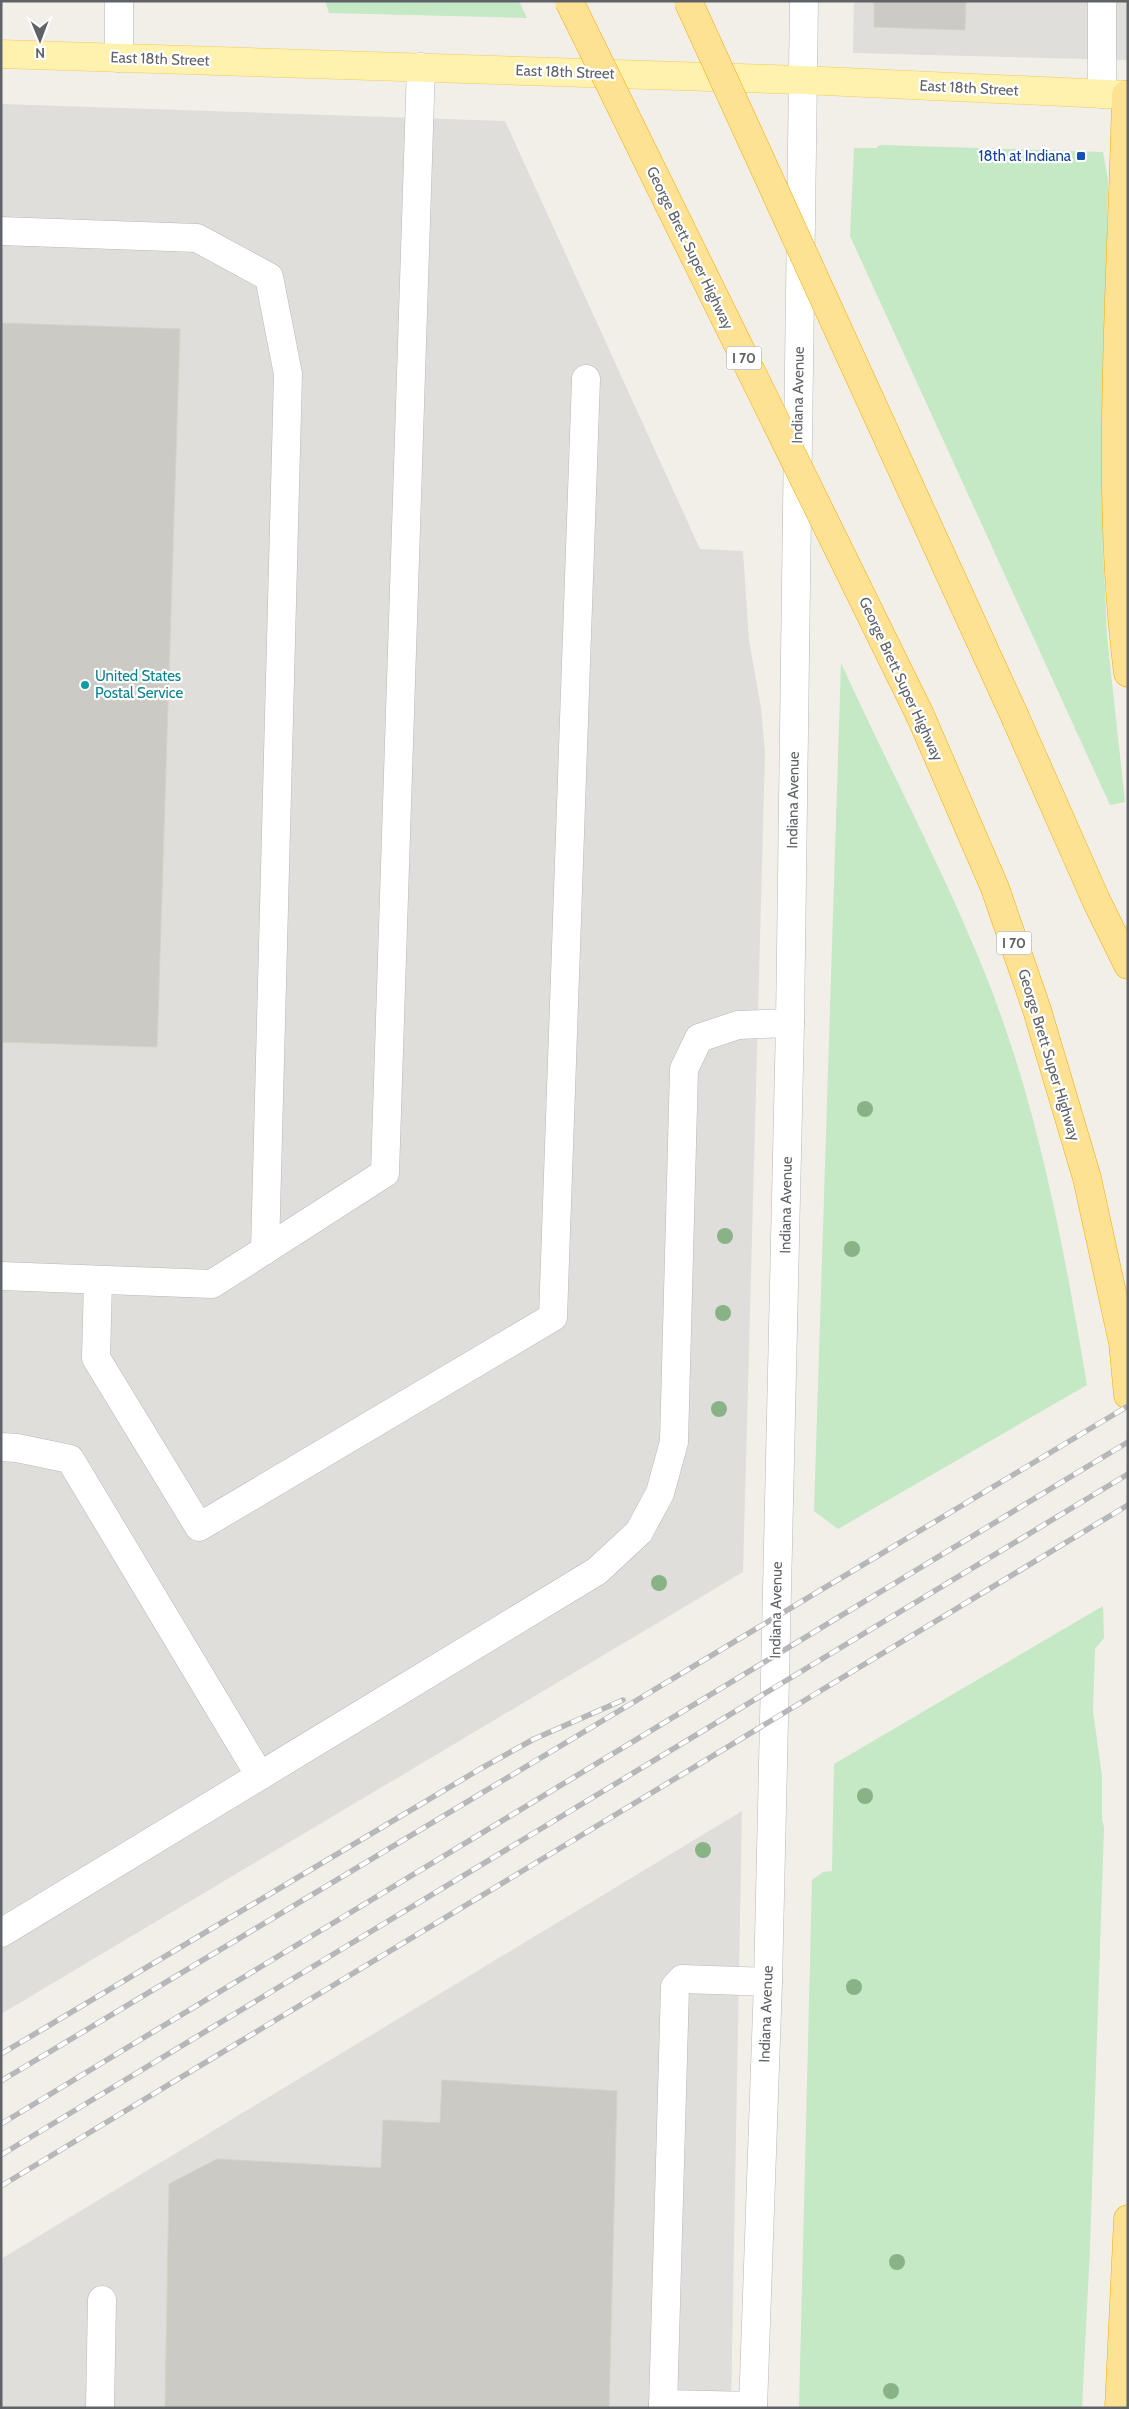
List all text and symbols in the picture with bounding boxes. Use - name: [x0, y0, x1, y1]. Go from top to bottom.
- north arrow: [15, 15, 65, 65]
- text: N: [35, 44, 45, 62]
- street label: East 18th Street: [110, 48, 210, 70]
- street label: East 18th Street: [515, 61, 615, 83]
- street label: East 18th Street: [919, 76, 1019, 100]
- place label: 18th at Indiana: [979, 147, 1072, 165]
- marker: 18th at Indiana: [1075, 150, 1087, 162]
- street label: George Brett Super Highway: [643, 164, 737, 333]
- road number: I 70: [726, 346, 762, 369]
- street label: Indiana Avenue: [788, 346, 808, 444]
- street label: George Brett Super Highway: [855, 594, 947, 764]
- place label: United States Postal Service: [95, 667, 183, 702]
- marker: United States Postal Service: [79, 679, 91, 691]
- street label: Indiana Avenue: [783, 751, 803, 849]
- road number: I 70: [996, 931, 1032, 954]
- street label: George Brett Super Highway: [1014, 967, 1084, 1144]
- street label: Indiana Avenue: [776, 1156, 796, 1254]
- street label: Indiana Avenue: [766, 1561, 786, 1659]
- street label: Indiana Avenue: [755, 1965, 777, 2063]

